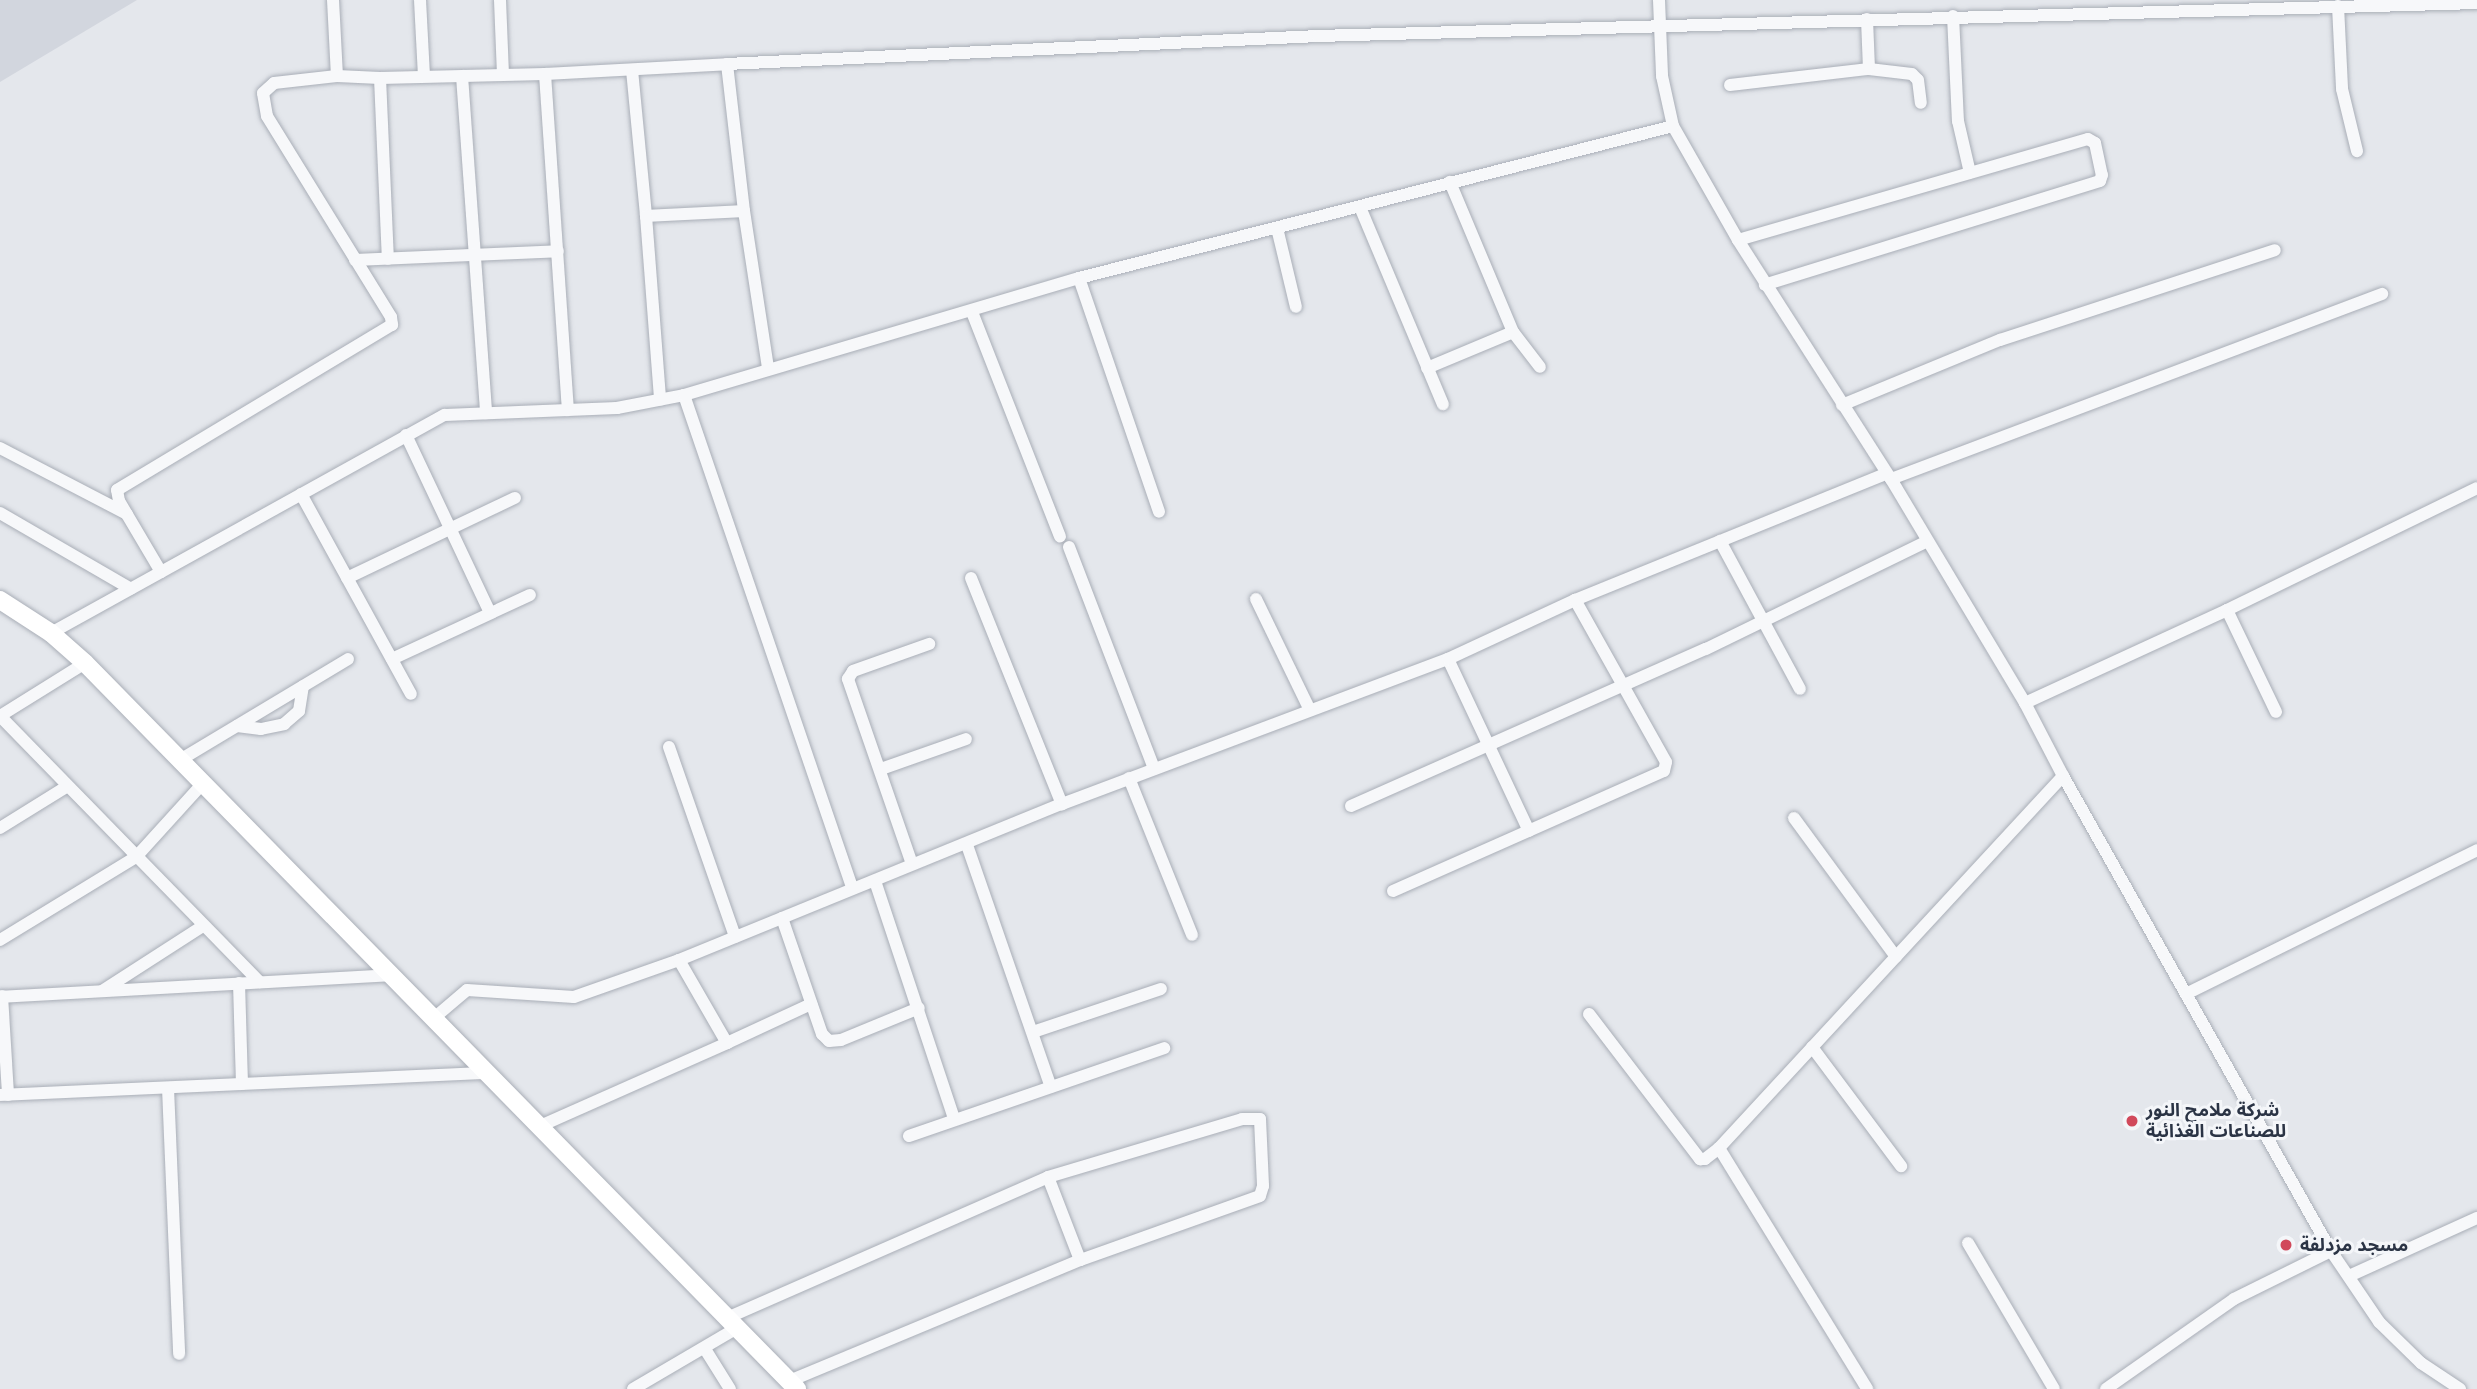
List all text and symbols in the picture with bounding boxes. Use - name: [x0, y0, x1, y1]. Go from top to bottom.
- place label: شركة ملامح النور للصناعات الغذائية: [2146, 1100, 2286, 1142]
- marker: شركة ملامح النور للصناعات الغذائية: [2124, 1113, 2140, 1129]
- place label: مسجد مزدلفة: [2300, 1234, 2408, 1256]
- marker: مسجد مزدلفة: [2278, 1237, 2294, 1253]

